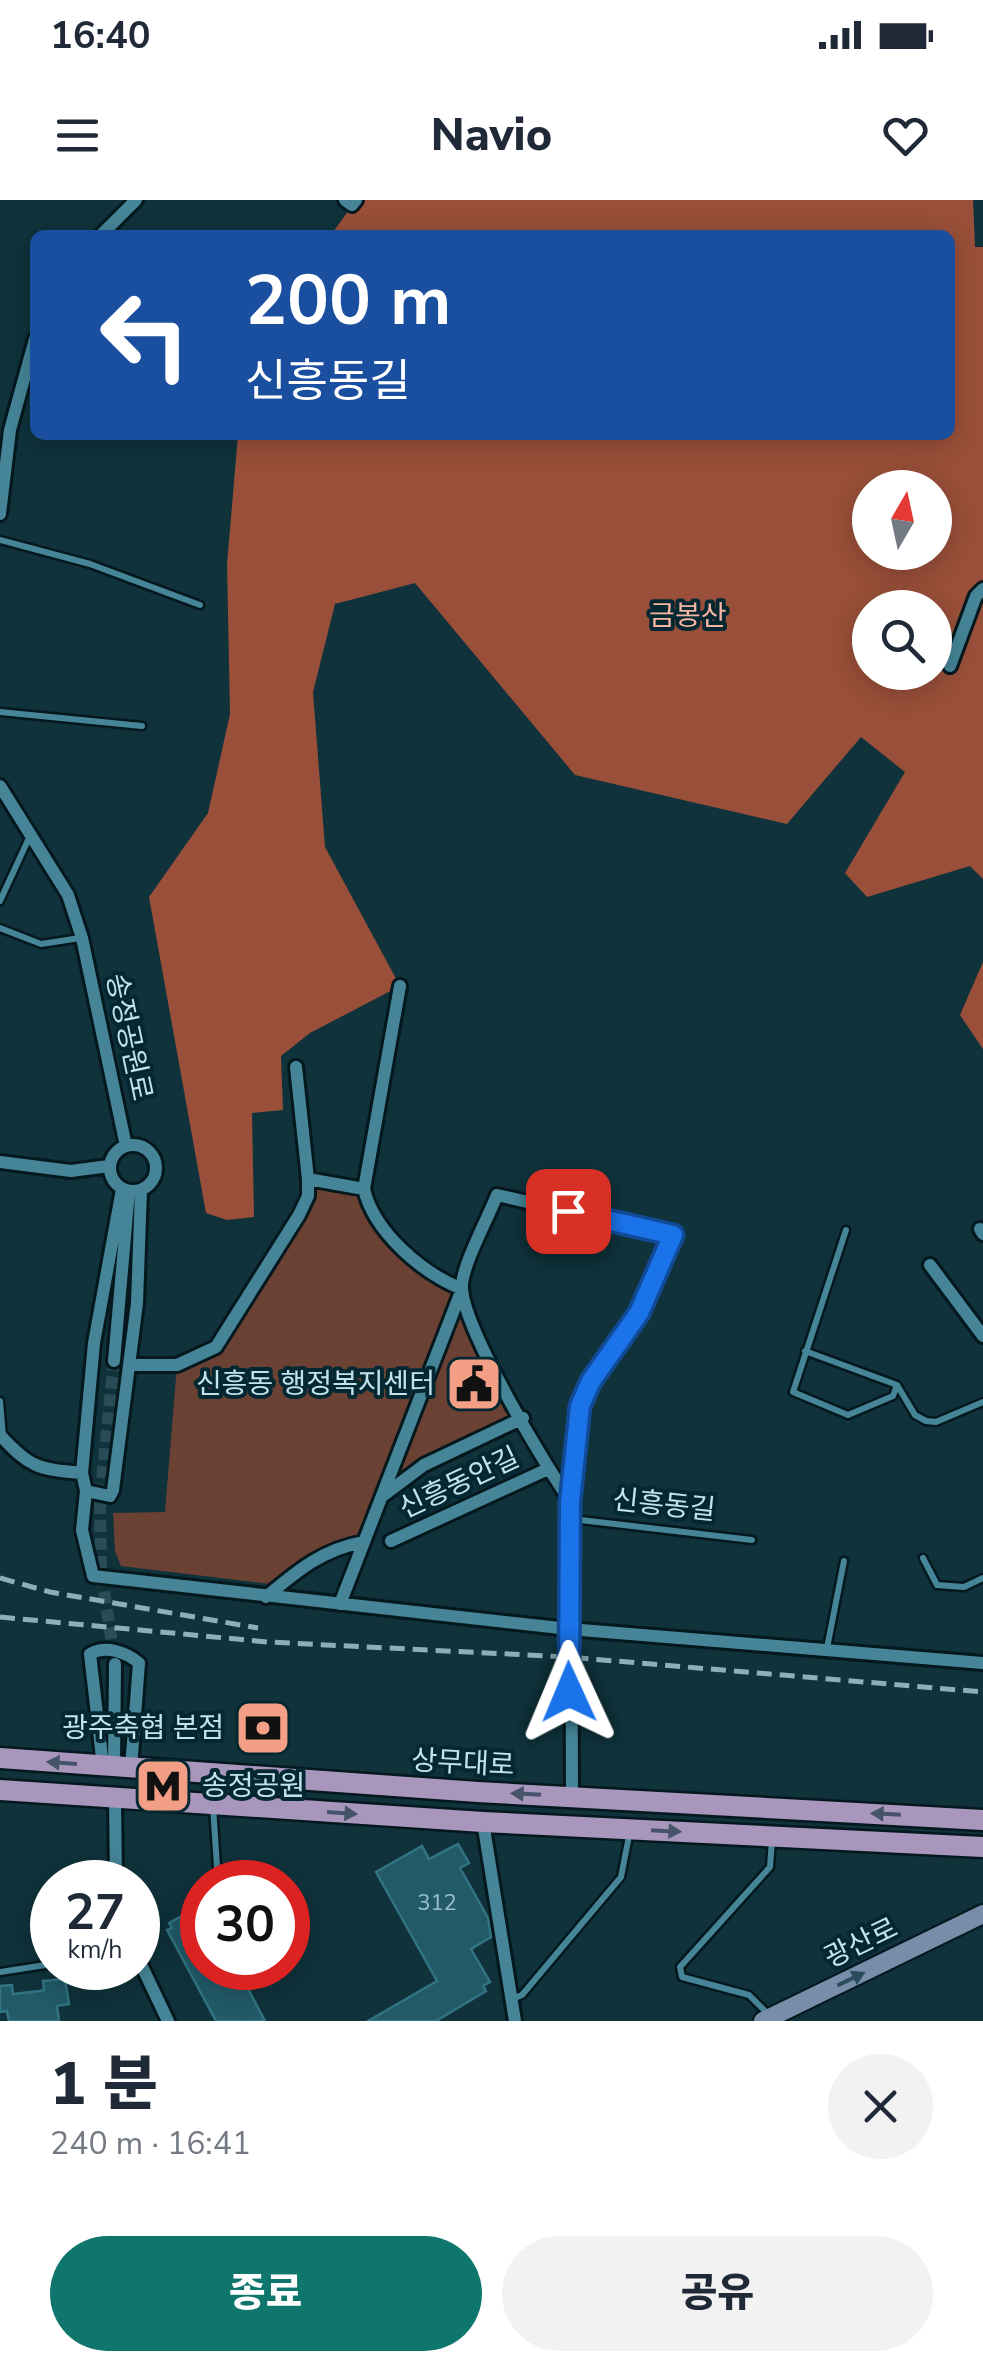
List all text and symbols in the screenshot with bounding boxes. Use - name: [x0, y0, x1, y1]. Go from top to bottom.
- text: 16:40: [50, 10, 151, 61]
- text: Navio: [431, 105, 552, 166]
- icon: menu: [50, 108, 105, 163]
- icon: heart: [878, 108, 933, 163]
- text: 200 m: [245, 253, 451, 349]
- icon: left: [80, 270, 210, 400]
- text: 신흥동길: [245, 351, 411, 412]
- north arrow: [852, 470, 952, 570]
- map controls: [852, 470, 952, 690]
- button: search: [852, 590, 952, 690]
- park label: 금봉산: [649, 597, 727, 635]
- street label: 송정공원로: [97, 970, 161, 1104]
- pin: [526, 1169, 611, 1254]
- icon: arrive: [541, 1184, 596, 1239]
- public building icon: 신흥동 행정복지센터: [444, 1354, 504, 1414]
- place label: 신흥동 행정복지센터: [196, 1365, 435, 1403]
- street label: 신흥동안길: [393, 1439, 525, 1527]
- street label: 신흥동길: [611, 1481, 717, 1529]
- position arrow: [517, 1640, 621, 1744]
- bank icon: 광주축협 본점: [233, 1698, 293, 1758]
- place label: 광주축협 본점: [62, 1709, 224, 1747]
- street label: 상무대로: [411, 1741, 515, 1785]
- one-way arrow: [46, 1754, 78, 1770]
- metro station icon: 송정공원: [133, 1756, 193, 1816]
- place label: 송정공원: [202, 1767, 305, 1805]
- one-way arrow: [510, 1786, 542, 1802]
- one-way arrow: [326, 1805, 358, 1821]
- one-way arrow: [869, 1806, 901, 1822]
- one-way arrow: [651, 1823, 683, 1839]
- speed limit sign: 30: [180, 1860, 310, 1990]
- text: 27: [65, 1878, 125, 1947]
- house number: 312: [417, 1888, 457, 1918]
- street label: 광산로: [818, 1909, 904, 1977]
- text: km/h: [67, 1933, 123, 1967]
- one-way arrow: [836, 1970, 865, 1987]
- text: 1 분: [50, 2043, 158, 2125]
- button: close: [828, 2054, 933, 2159]
- text: 240 m · 16:41: [50, 2122, 251, 2165]
- button: 종료: [50, 2236, 482, 2351]
- button: 공유: [502, 2236, 933, 2351]

